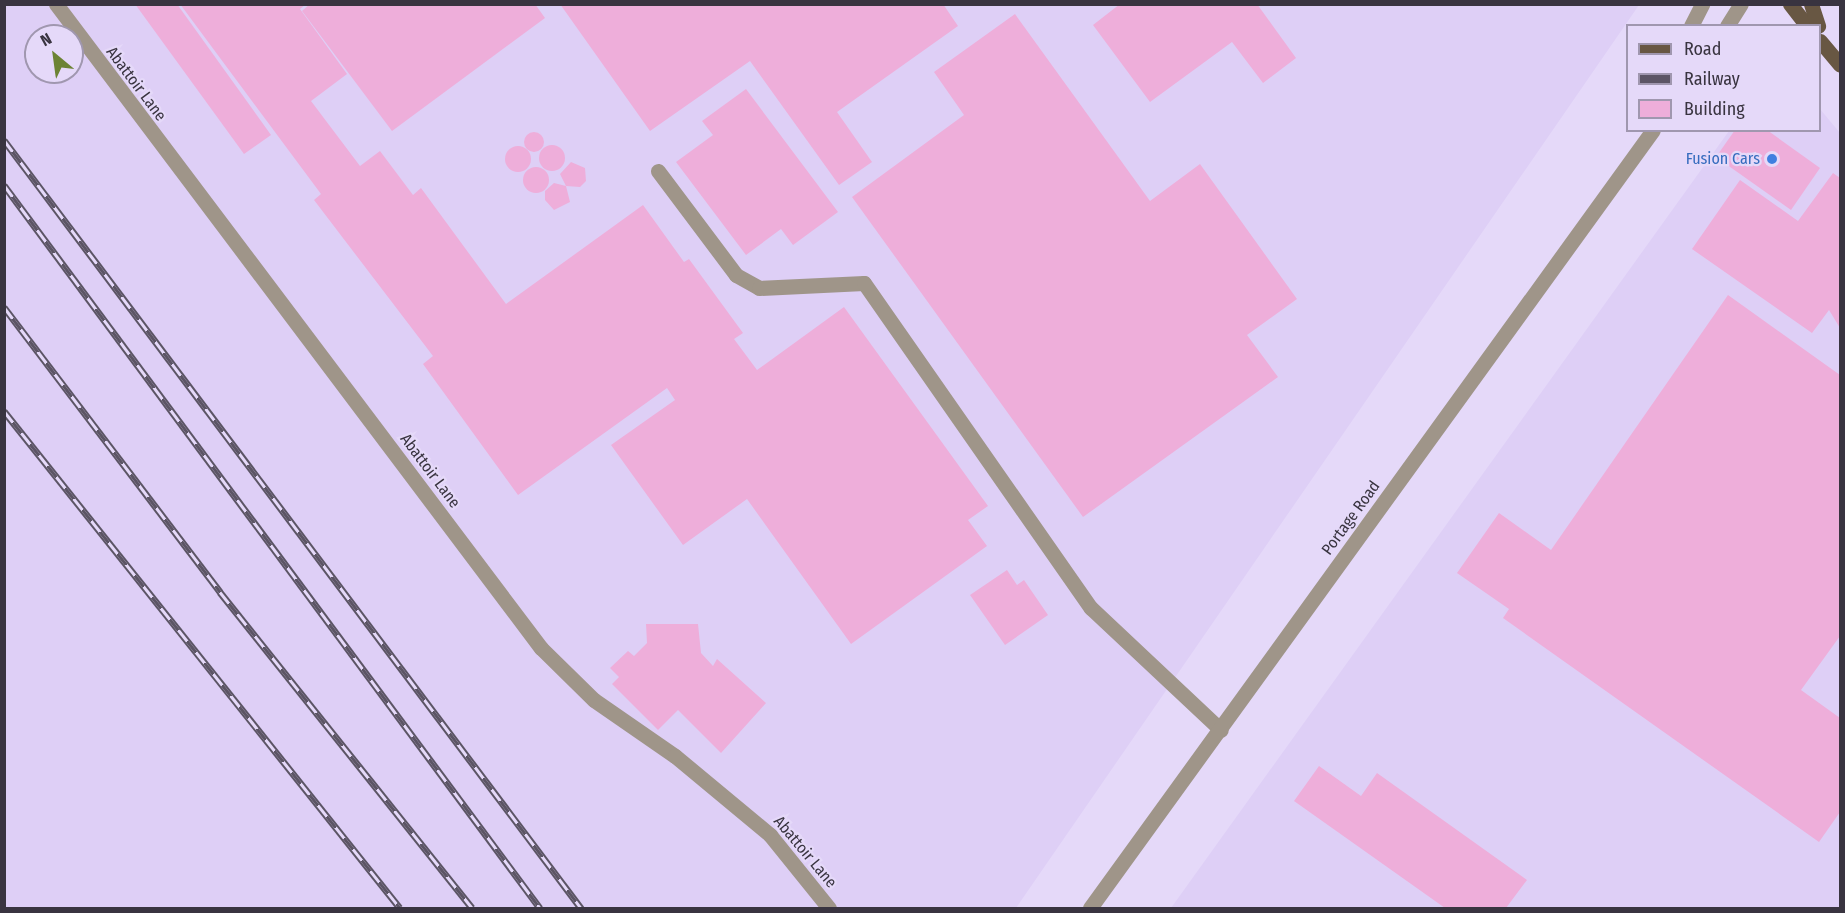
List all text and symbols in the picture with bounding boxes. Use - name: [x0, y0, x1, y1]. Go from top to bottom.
- north arrow: [24, 24, 84, 84]
- legend: [1626, 24, 1821, 132]
- text: N: [37, 29, 55, 50]
- text: Road: [1684, 38, 1721, 60]
- street label: Abattoir Lane: [102, 43, 170, 125]
- text: Railway: [1684, 68, 1740, 90]
- text: Building: [1684, 98, 1745, 120]
- place label: Fusion Cars: [1686, 149, 1760, 169]
- marker: Fusion Cars: [1765, 152, 1779, 166]
- street label: Abattoir Lane: [396, 430, 464, 512]
- street label: Portage Road: [1318, 477, 1384, 559]
- street label: Abattoir Lane: [769, 812, 841, 892]

